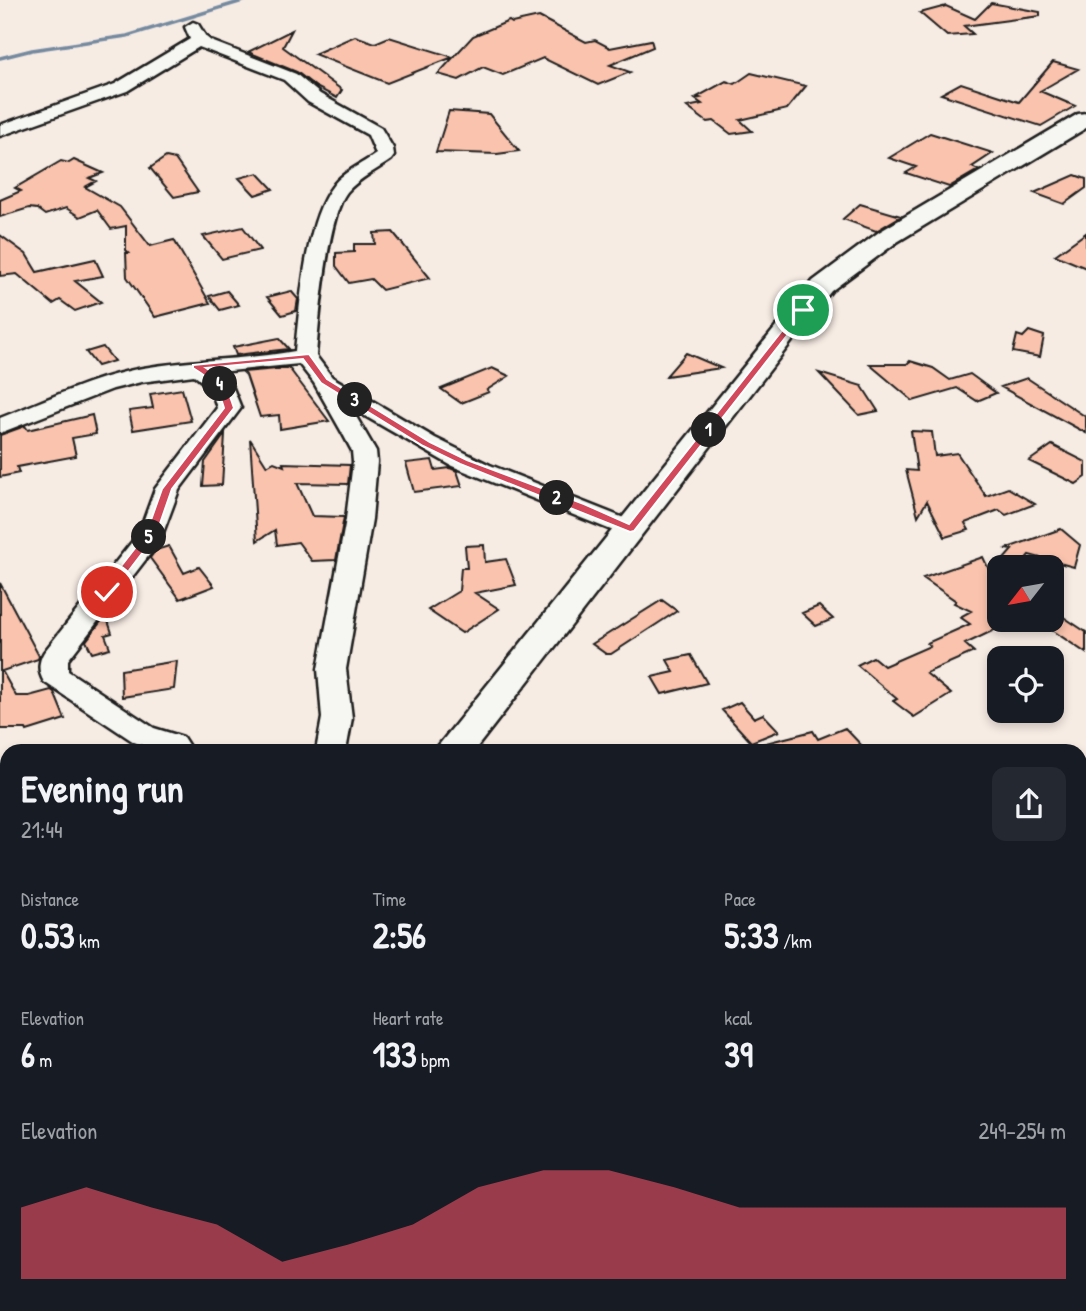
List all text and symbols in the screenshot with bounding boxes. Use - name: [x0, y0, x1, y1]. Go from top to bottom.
- pin: [773, 280, 833, 340]
- icon: arrive: [784, 291, 822, 329]
- pin: 4: [202, 366, 238, 402]
- text: 4: [216, 370, 223, 396]
- pin: 3: [338, 382, 372, 418]
- text: 3: [350, 386, 359, 412]
- pin: 1: [692, 412, 726, 448]
- text: 1: [705, 416, 712, 442]
- pin: 2: [540, 480, 574, 516]
- text: 2: [552, 484, 561, 510]
- pin: 5: [132, 520, 166, 554]
- text: 5: [144, 523, 153, 549]
- north arrow: [987, 555, 1064, 632]
- map controls: [987, 555, 1064, 723]
- pin: [77, 562, 137, 622]
- icon: check: [88, 573, 126, 611]
- button: locate: [987, 646, 1064, 723]
- text: Evening run: [21, 762, 184, 814]
- button: share: [992, 767, 1066, 841]
- text: 21:44: [21, 814, 63, 845]
- text: Distance: [21, 886, 79, 912]
- text: Time: [373, 886, 406, 912]
- text: Pace: [724, 886, 756, 912]
- text: 0.53: [21, 912, 75, 959]
- text: 2:56: [373, 912, 426, 959]
- text: 5:33: [724, 912, 779, 959]
- text: km: [75, 928, 100, 954]
- text: /km: [779, 928, 812, 954]
- text: Elevation: [21, 1005, 84, 1031]
- text: Heart rate: [373, 1005, 444, 1031]
- text: kcal: [724, 1005, 752, 1031]
- text: 6: [21, 1031, 35, 1078]
- text: 133: [373, 1031, 417, 1078]
- text: 39: [724, 1031, 753, 1078]
- text: m: [35, 1047, 52, 1073]
- text: bpm: [417, 1047, 450, 1073]
- text: Elevation: [21, 1115, 97, 1146]
- text: 249–254 m: [978, 1115, 1066, 1146]

